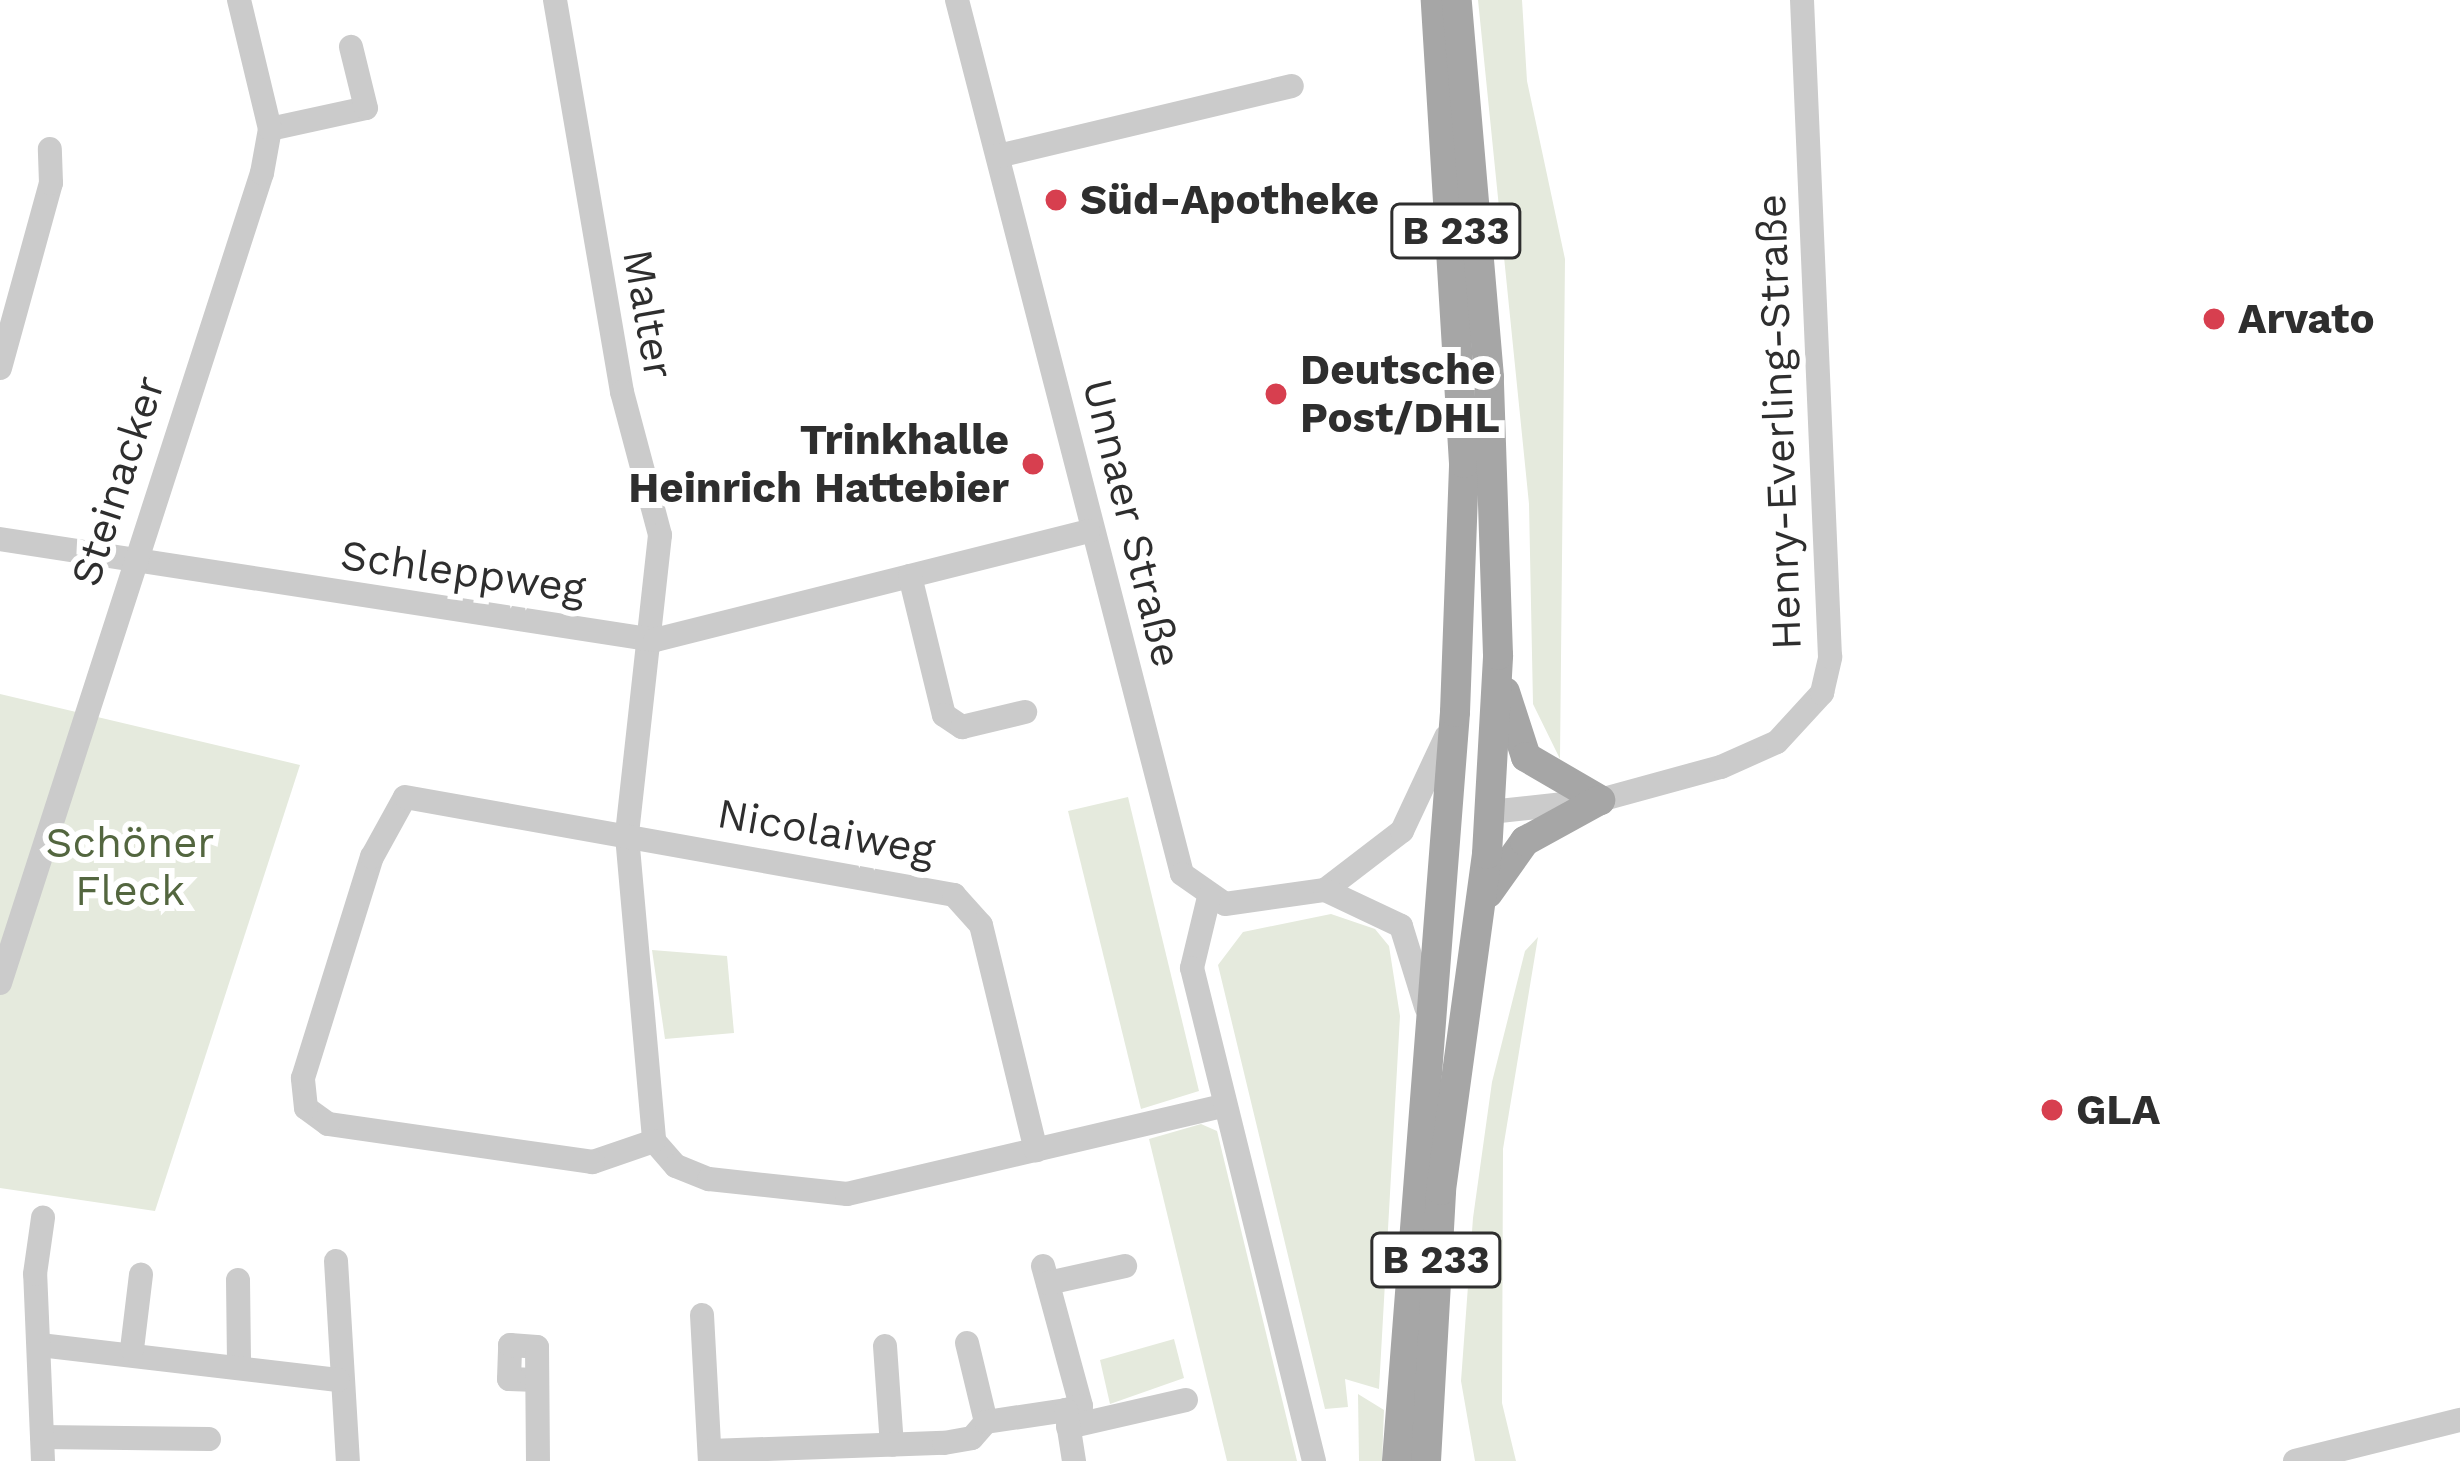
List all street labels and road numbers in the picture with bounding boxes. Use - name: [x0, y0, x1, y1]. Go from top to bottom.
- street label: Henry-Everling-Straße: [1746, 193, 1812, 651]
- road number: B 233: [1390, 198, 1522, 264]
- street label: Malter: [612, 245, 684, 383]
- street label: Steinacker: [60, 370, 176, 592]
- street label: Unnaer Straße: [1072, 373, 1192, 673]
- street label: Schleppweg: [337, 530, 589, 614]
- street label: Nicolaiweg: [714, 788, 938, 876]
- road number: B 233: [1370, 1227, 1502, 1293]

